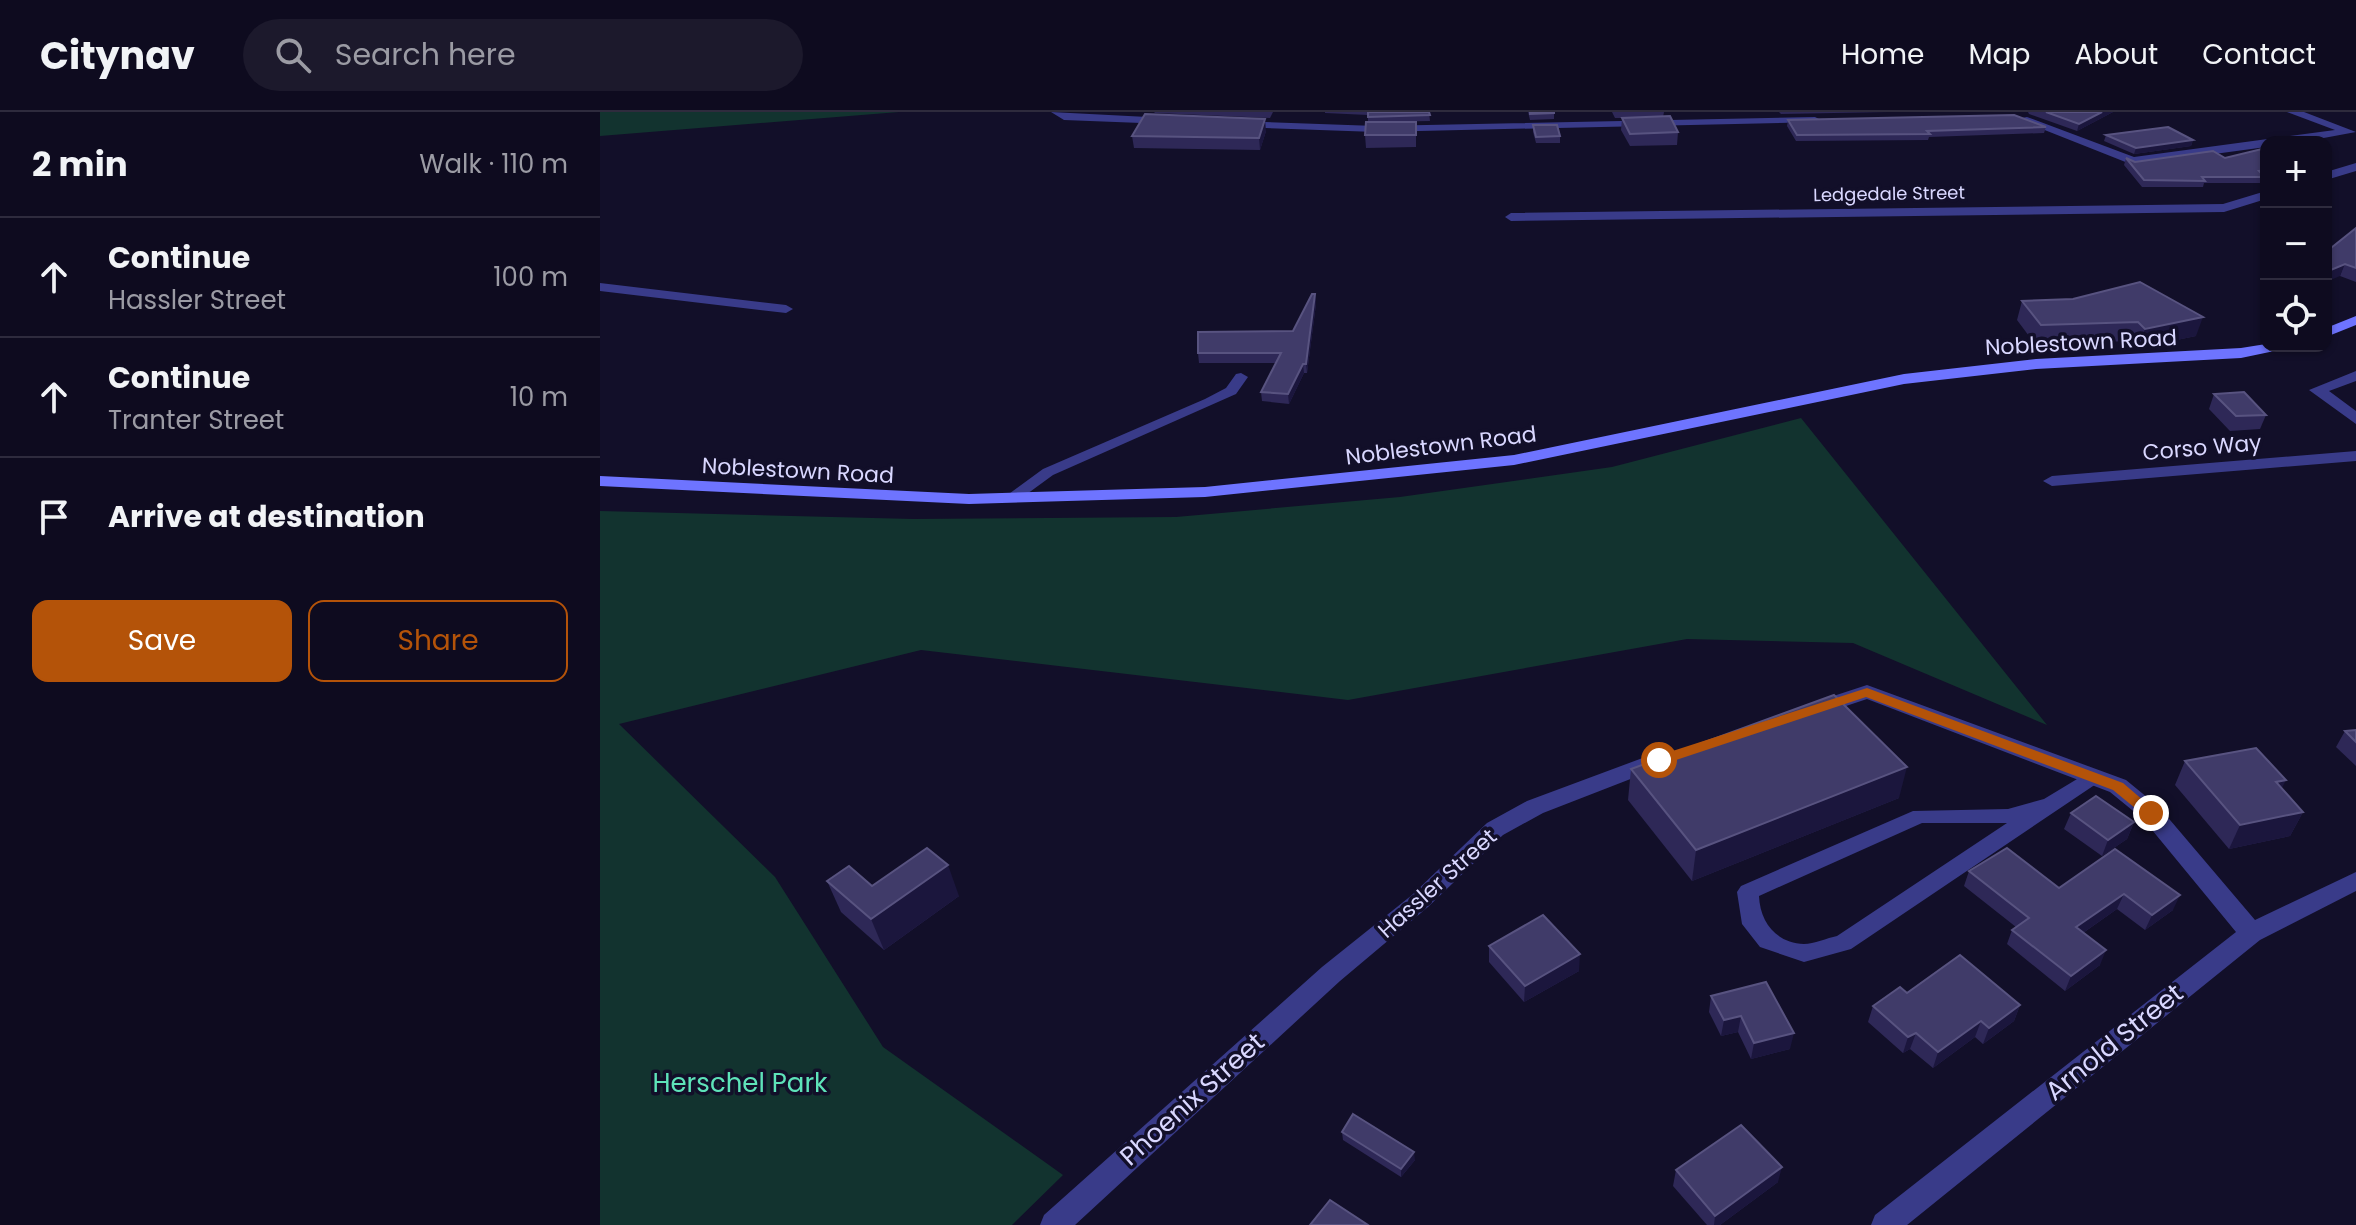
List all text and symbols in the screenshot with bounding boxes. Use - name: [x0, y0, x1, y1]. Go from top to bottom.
- search box: [243, 19, 803, 91]
- text: Citynav: [40, 29, 195, 82]
- icon: search: [271, 33, 315, 77]
- text: Search here: [335, 33, 516, 76]
- text: Home: [1841, 35, 1924, 74]
- text: Map: [1968, 35, 2030, 74]
- text: About: [2074, 35, 2158, 74]
- text: Contact: [2202, 35, 2316, 74]
- map controls: [2260, 136, 2332, 352]
- button: +: [2260, 136, 2332, 208]
- text: 2 min: [32, 140, 128, 188]
- text: Walk · 110 m: [419, 146, 568, 182]
- street label: Ledgedale Street: [1813, 180, 1965, 207]
- button: −: [2260, 208, 2332, 280]
- text: Continue: [108, 236, 250, 279]
- icon: ahead: [32, 255, 76, 299]
- text: 100 m: [493, 259, 568, 295]
- button: locate: [2260, 280, 2332, 352]
- text: Hassler Street: [108, 282, 286, 318]
- street label: Noblestown Road: [1984, 322, 2178, 363]
- text: Continue: [108, 356, 250, 399]
- icon: ahead: [32, 375, 76, 419]
- text: 10 m: [510, 379, 568, 415]
- text: Tranter Street: [108, 402, 284, 438]
- street label: Noblestown Road: [1344, 418, 1538, 473]
- street label: Corso Way: [2141, 427, 2263, 468]
- street label: Noblestown Road: [701, 450, 895, 491]
- icon: arrive: [32, 495, 76, 539]
- text: Arrive at destination: [108, 495, 425, 538]
- button: Save: [32, 600, 292, 682]
- button: Share: [308, 600, 568, 682]
- route start: [1641, 742, 1677, 778]
- route end: [2133, 795, 2169, 831]
- street label: Hassler Street: [1371, 821, 1504, 945]
- street label: Arnold Street: [2038, 975, 2190, 1109]
- street label: Phoenix Street: [1112, 1024, 1272, 1174]
- park label: Herschel Park: [653, 1065, 828, 1101]

